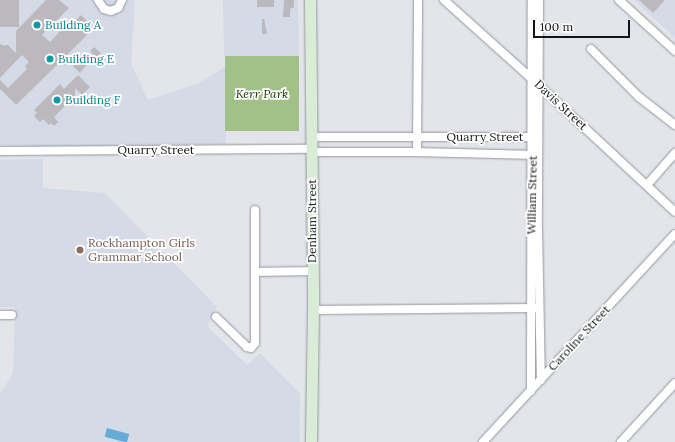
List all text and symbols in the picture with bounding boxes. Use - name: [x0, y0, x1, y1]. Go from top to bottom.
- scale bar: [535, 12, 632, 38]
- place label: Building A: [45, 18, 101, 32]
- text: 100 m: [540, 19, 573, 34]
- marker: Building A: [32, 20, 42, 30]
- place label: Building E: [58, 52, 114, 66]
- marker: Building E: [45, 54, 55, 64]
- street label: Davis Street: [532, 77, 590, 133]
- park label: Kerr Park: [236, 87, 288, 101]
- place label: Building F: [65, 93, 120, 107]
- marker: Building F: [52, 95, 62, 105]
- street label: Quarry Street: [446, 130, 524, 144]
- street label: Quarry Street: [117, 143, 195, 157]
- street label: William Street: [524, 155, 540, 235]
- street label: Denham Street: [305, 179, 319, 263]
- place label: Rockhampton Girls Grammar School: [88, 236, 195, 264]
- marker: Rockhampton Girls Grammar School: [75, 245, 85, 255]
- street label: Caroline Street: [545, 302, 613, 374]

